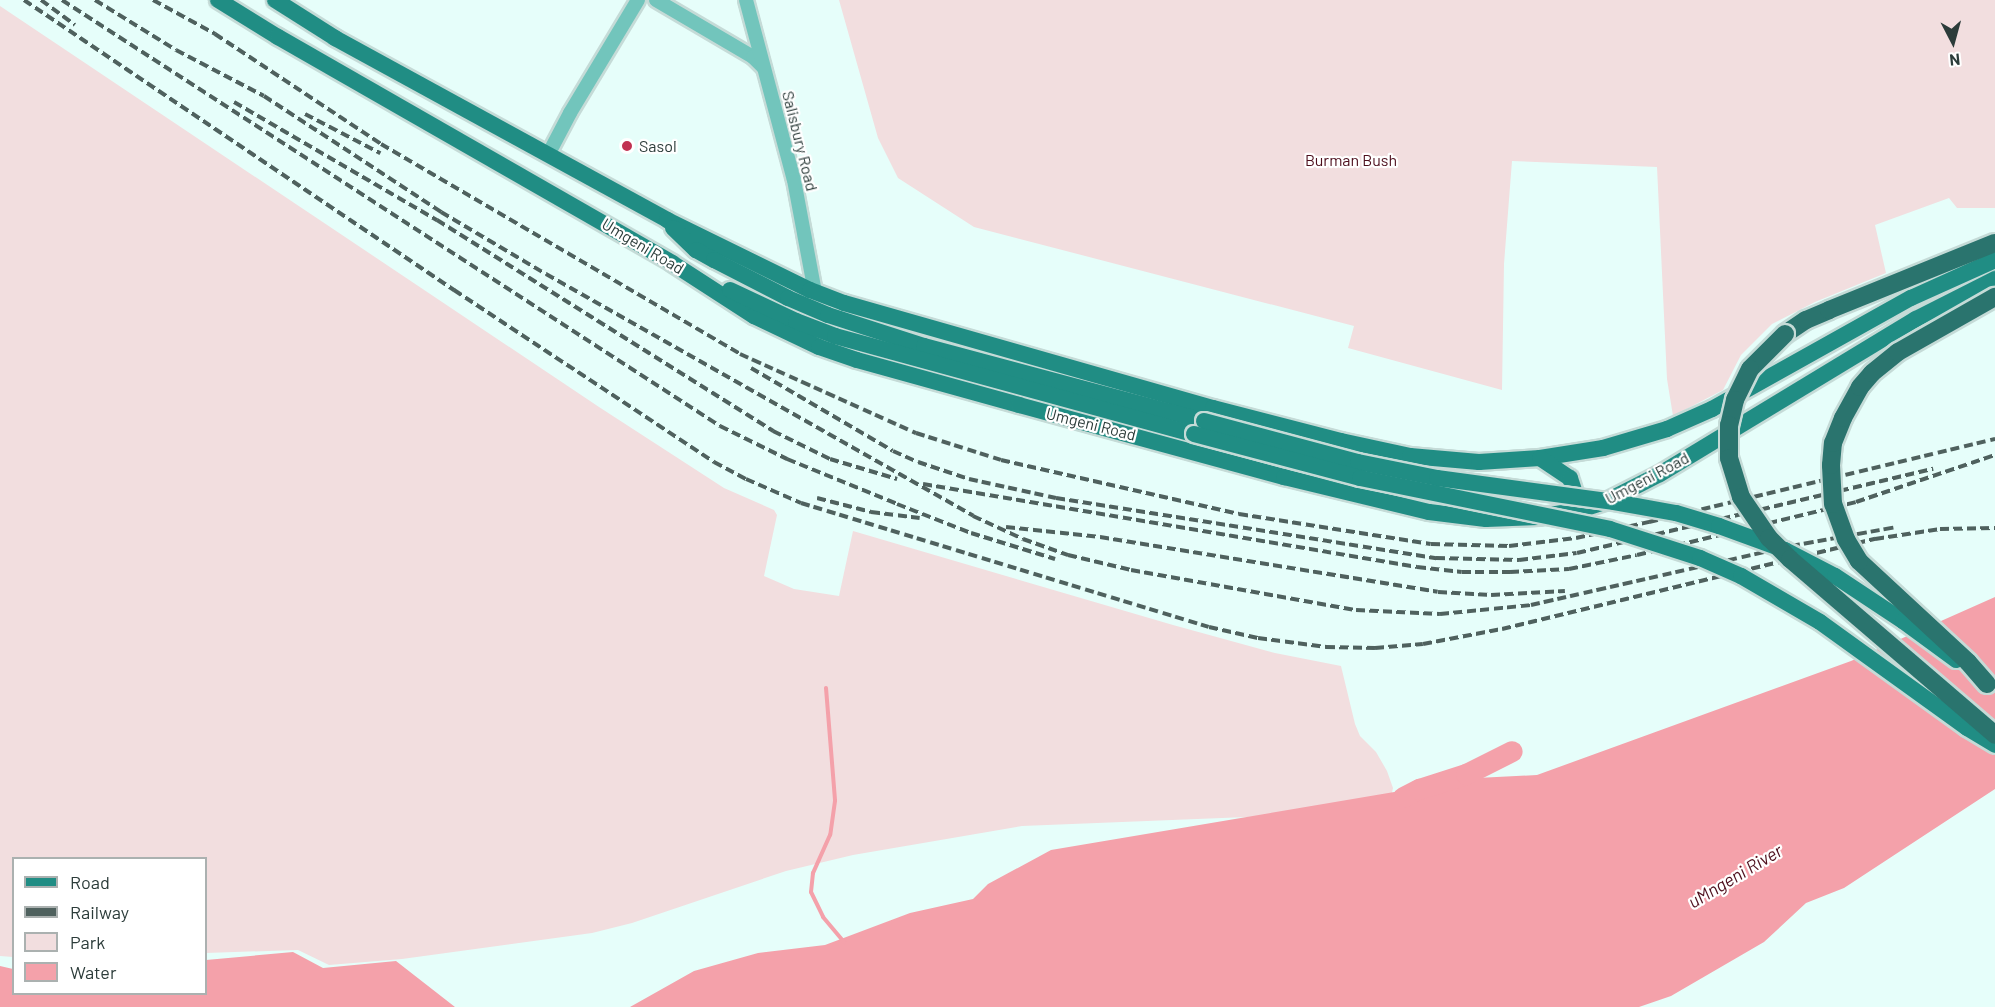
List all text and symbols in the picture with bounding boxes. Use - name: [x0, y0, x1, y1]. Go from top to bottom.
- north arrow: [1923, 12, 1983, 72]
- text: N: [1949, 50, 1961, 70]
- street label: Salisbury Road: [778, 89, 822, 193]
- place label: Sasol: [639, 136, 677, 156]
- marker: Sasol: [620, 139, 634, 153]
- park label: Burman Bush: [1305, 150, 1397, 170]
- street label: Umgeni Road: [599, 214, 687, 278]
- street label: Umgeni Road: [1044, 404, 1138, 444]
- street label: Umgeni Road: [1602, 448, 1692, 508]
- water label: uMngeni River: [1684, 839, 1786, 913]
- legend: [12, 857, 207, 995]
- text: Road: [70, 871, 110, 893]
- text: Railway: [70, 901, 129, 923]
- text: Park: [70, 931, 105, 953]
- text: Water: [70, 961, 117, 983]

